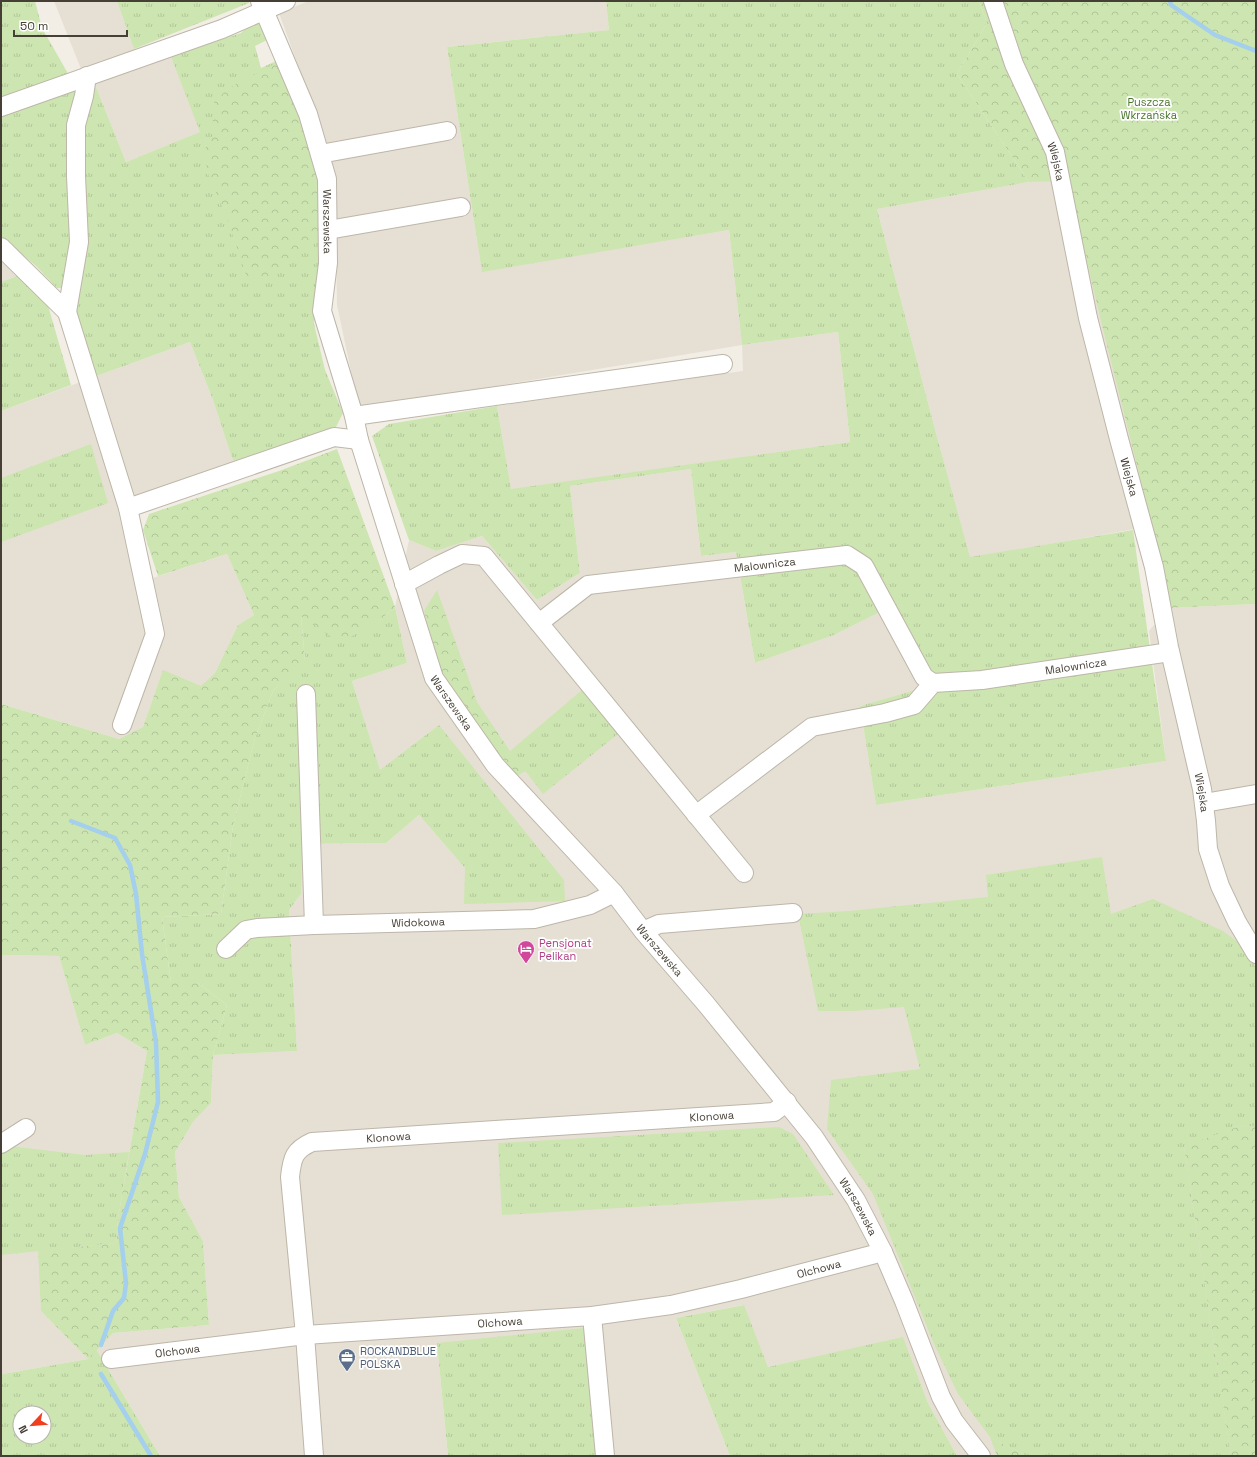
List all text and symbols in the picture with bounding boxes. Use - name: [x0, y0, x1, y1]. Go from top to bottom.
- scale bar: [14, 12, 127, 38]
- text: 50 m: [20, 18, 48, 34]
- park label: Puszcza Wkrzańska: [1121, 95, 1178, 122]
- street label: Wiejska: [1044, 140, 1068, 183]
- street label: Warszewska: [320, 189, 335, 254]
- street label: Wiejska: [1117, 456, 1142, 499]
- street label: Malownicza: [733, 554, 797, 575]
- street label: Malownicza: [1044, 654, 1108, 678]
- street label: Warszewska: [427, 672, 476, 734]
- street label: Wiejska: [1191, 772, 1212, 814]
- street label: Widokowa: [391, 914, 446, 930]
- street label: Warszewska: [633, 921, 686, 980]
- place label: Pensjonat Pelikan: [539, 936, 592, 963]
- hotel icon: Pensjonat Pelikan: [516, 939, 536, 964]
- street label: Klonowa: [689, 1108, 735, 1124]
- street label: Klonowa: [366, 1129, 412, 1145]
- street label: Warszewska: [836, 1175, 881, 1239]
- street label: Olchowa: [795, 1256, 843, 1281]
- street label: Olchowa: [477, 1314, 524, 1331]
- street label: Olchowa: [154, 1341, 201, 1360]
- place label: ROCKANDBLUE POLSKA: [360, 1344, 436, 1371]
- office icon: ROCKANDBLUE POLSKA: [337, 1347, 357, 1372]
- north arrow: [12, 1405, 52, 1445]
- text: N: [15, 1423, 31, 1436]

